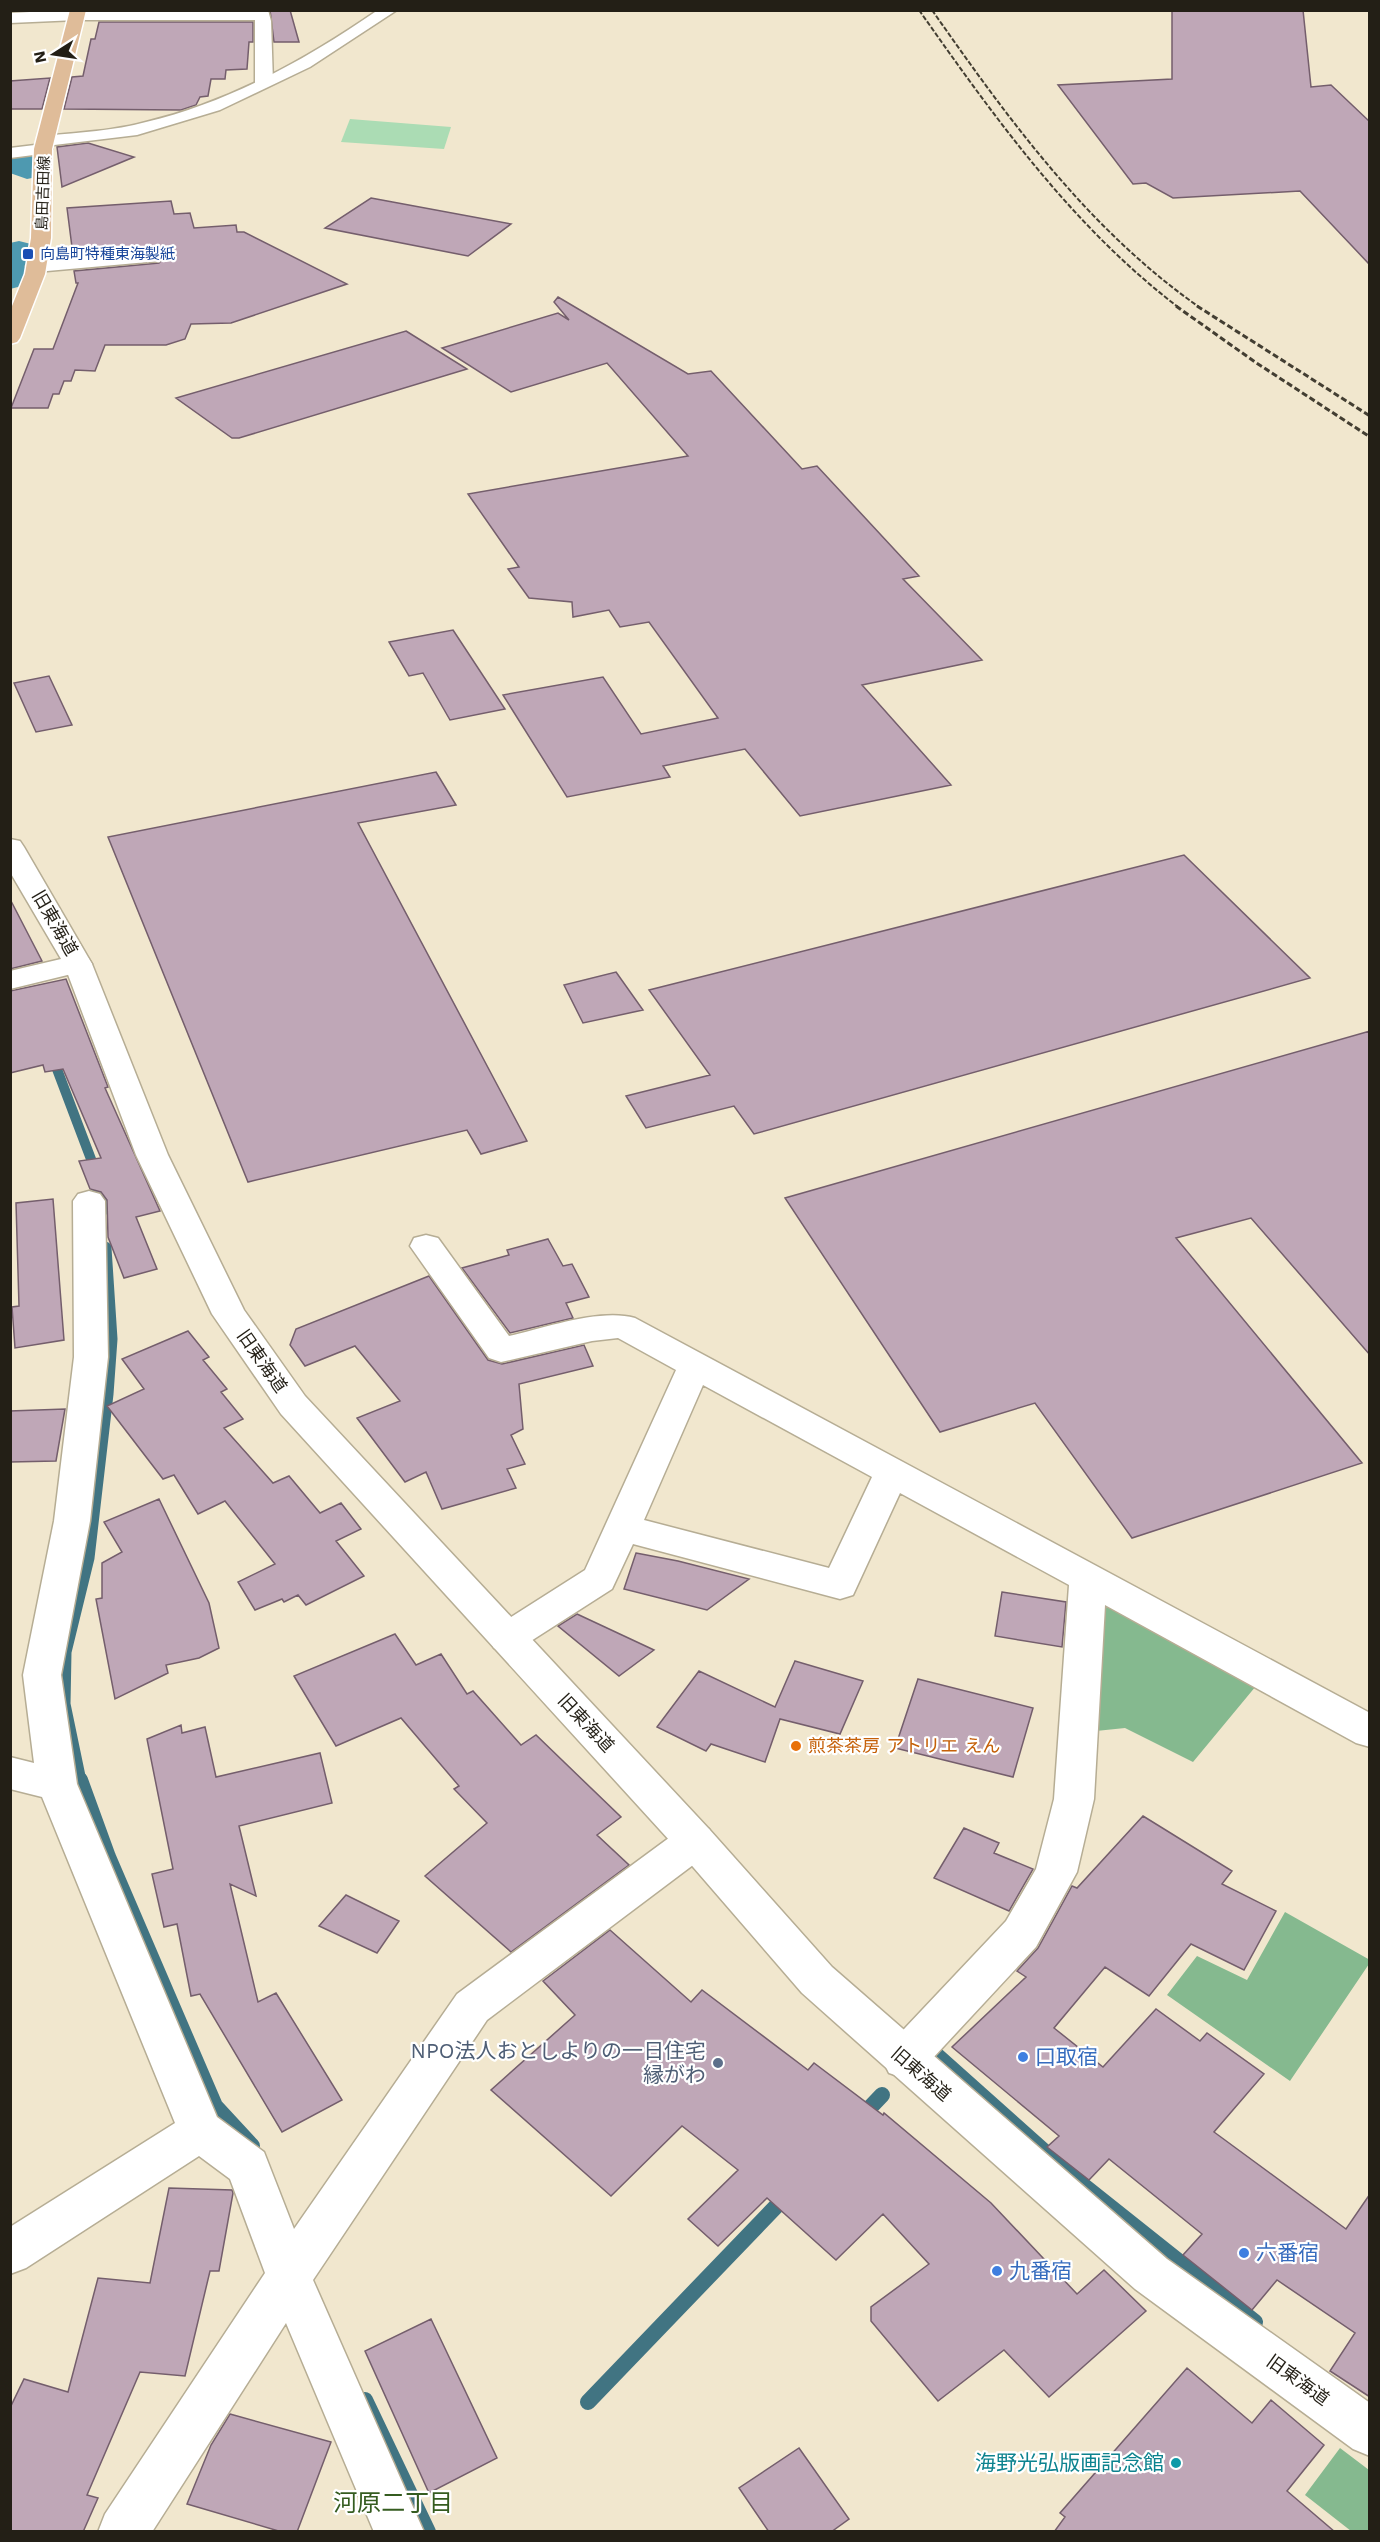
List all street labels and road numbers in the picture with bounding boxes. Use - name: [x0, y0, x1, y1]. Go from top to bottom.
- street label: 島田吉田線: [33, 155, 53, 231]
- street label: 旧東海道: [28, 886, 83, 959]
- street label: 旧東海道: [233, 1325, 292, 1396]
- street label: 旧東海道: [554, 1689, 619, 1756]
- street label: 旧東海道: [887, 2042, 955, 2105]
- street label: 旧東海道: [1263, 2350, 1334, 2409]

